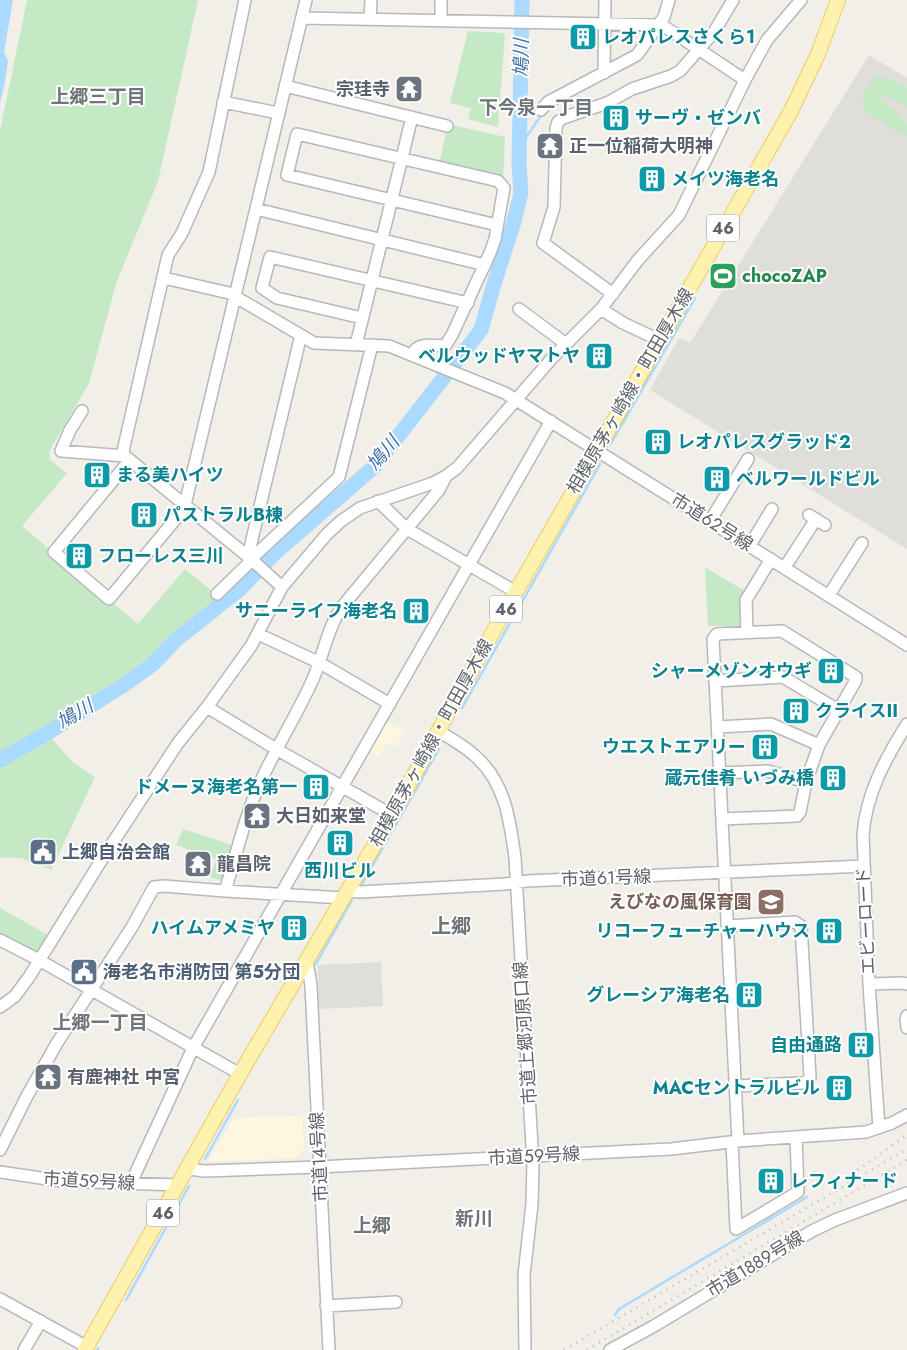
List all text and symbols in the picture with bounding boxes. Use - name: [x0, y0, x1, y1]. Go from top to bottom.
- building icon: レオパレスさくら1: [568, 22, 598, 52]
- place label: レオパレスさくら1: [602, 24, 755, 50]
- water label: 鳩川: [507, 37, 535, 77]
- temple icon: 宗珪寺: [394, 74, 424, 104]
- place label: 宗珪寺: [336, 76, 390, 102]
- district label: 上郷三丁目: [50, 83, 146, 110]
- district label: 下今泉一丁目: [479, 94, 593, 121]
- building icon: サーヴ・ゼンバ: [601, 103, 631, 133]
- place label: サーヴ・ゼンバ: [635, 105, 761, 131]
- temple icon: 正一位稲荷大明神: [535, 131, 565, 161]
- place label: 正一位稲荷大明神: [569, 133, 713, 159]
- building icon: メイツ海老名: [637, 164, 667, 194]
- place label: メイツ海老名: [671, 166, 779, 192]
- road number: 46: [707, 214, 739, 242]
- sports icon: chocoZAP: [708, 261, 738, 291]
- place label: chocoZAP: [742, 263, 827, 289]
- street label: 相模原茅ヶ崎線・町田厚木線: [560, 283, 700, 499]
- building icon: ベルウッドヤマトヤ: [584, 341, 614, 371]
- place label: ベルウッドヤマトヤ: [418, 343, 580, 369]
- building icon: レオパレスグラッド2: [643, 427, 673, 457]
- water label: 鳩川: [360, 428, 407, 476]
- place label: レオパレスグラッド2: [677, 429, 851, 455]
- building icon: まる美ハイツ: [82, 460, 112, 490]
- place label: まる美ハイツ: [116, 462, 224, 488]
- building icon: ベルワールドビル: [702, 464, 732, 494]
- place label: ベルワールドビル: [736, 466, 880, 492]
- street label: 市道62号線: [666, 486, 758, 558]
- building icon: パストラルB棟: [129, 500, 159, 530]
- place label: パストラルB棟: [163, 502, 283, 528]
- building icon: フローレス三川: [64, 541, 94, 571]
- place label: フローレス三川: [98, 543, 224, 569]
- building icon: サニーライフ海老名: [401, 596, 431, 626]
- road number: 46: [490, 596, 522, 622]
- place label: サニーライフ海老名: [235, 598, 397, 624]
- street label: 相模原茅ヶ崎線・町田厚木線: [363, 634, 499, 852]
- building icon: シャーメゾンオウギ: [816, 656, 846, 686]
- place label: シャーメゾンオウギ: [651, 658, 812, 684]
- water label: 鳩川: [52, 692, 100, 735]
- building icon: クライスII: [781, 696, 811, 726]
- place label: クライスII: [815, 698, 898, 724]
- building icon: ウエストエアリー: [750, 732, 780, 762]
- place label: ウエストエアリー: [602, 734, 746, 760]
- building icon: 蔵元佳肴 いづみ橋: [818, 763, 848, 793]
- place label: 蔵元佳肴 いづみ橋: [665, 765, 814, 791]
- building icon: ドメーヌ海老名第一: [301, 772, 331, 802]
- place label: ドメーヌ海老名第一: [135, 774, 297, 800]
- temple icon: 大日如来堂: [242, 801, 272, 831]
- place label: 大日如来堂: [276, 803, 366, 829]
- building icon: 西川ビル: [325, 828, 355, 858]
- public building icon: 上郷自治会館: [28, 837, 58, 867]
- place label: 上郷自治会館: [62, 839, 170, 865]
- temple icon: 龍昌院: [183, 849, 213, 879]
- place label: 龍昌院: [217, 851, 271, 877]
- place label: 西川ビル: [304, 858, 376, 884]
- street label: 市道61号線: [560, 863, 652, 893]
- street label: エビーロード: [850, 866, 882, 976]
- school or university icon: えびなの風保育園: [756, 887, 786, 917]
- place label: えびなの風保育園: [608, 889, 752, 915]
- district label: 上郷: [431, 912, 471, 941]
- building icon: ハイムアメミヤ: [279, 913, 309, 943]
- place label: ハイムアメミヤ: [151, 915, 275, 941]
- building icon: リコーフューチャーハウス: [814, 916, 844, 946]
- place label: リコーフューチャーハウス: [596, 918, 810, 944]
- public building icon: 海老名市消防団 第5分団: [69, 957, 99, 987]
- place label: 海老名市消防団 第5分団: [103, 959, 300, 985]
- street label: 市道上郷河原口線: [507, 960, 543, 1106]
- building icon: グレーシア海老名: [734, 980, 764, 1010]
- place label: グレーシア海老名: [586, 982, 730, 1008]
- district label: 上郷一丁目: [52, 1009, 148, 1036]
- building icon: 自由通路: [846, 1030, 876, 1060]
- place label: 自由通路: [770, 1032, 842, 1058]
- temple icon: 有鹿神社 中宮: [33, 1062, 63, 1092]
- place label: 有鹿神社 中宮: [67, 1064, 180, 1090]
- building icon: MACセントラルビル: [824, 1073, 854, 1103]
- place label: MACセントラルビル: [653, 1075, 820, 1101]
- street label: 市道14号線: [304, 1111, 334, 1203]
- street label: 市道59号線: [487, 1141, 581, 1171]
- street label: 市道59号線: [42, 1166, 136, 1196]
- building icon: レフィナード: [756, 1166, 786, 1196]
- place label: レフィナード: [790, 1168, 898, 1194]
- road number: 46: [147, 1200, 179, 1226]
- district label: 新川: [455, 1205, 493, 1232]
- district label: 上郷: [353, 1212, 391, 1239]
- street label: 市道1889号線: [701, 1224, 809, 1304]

